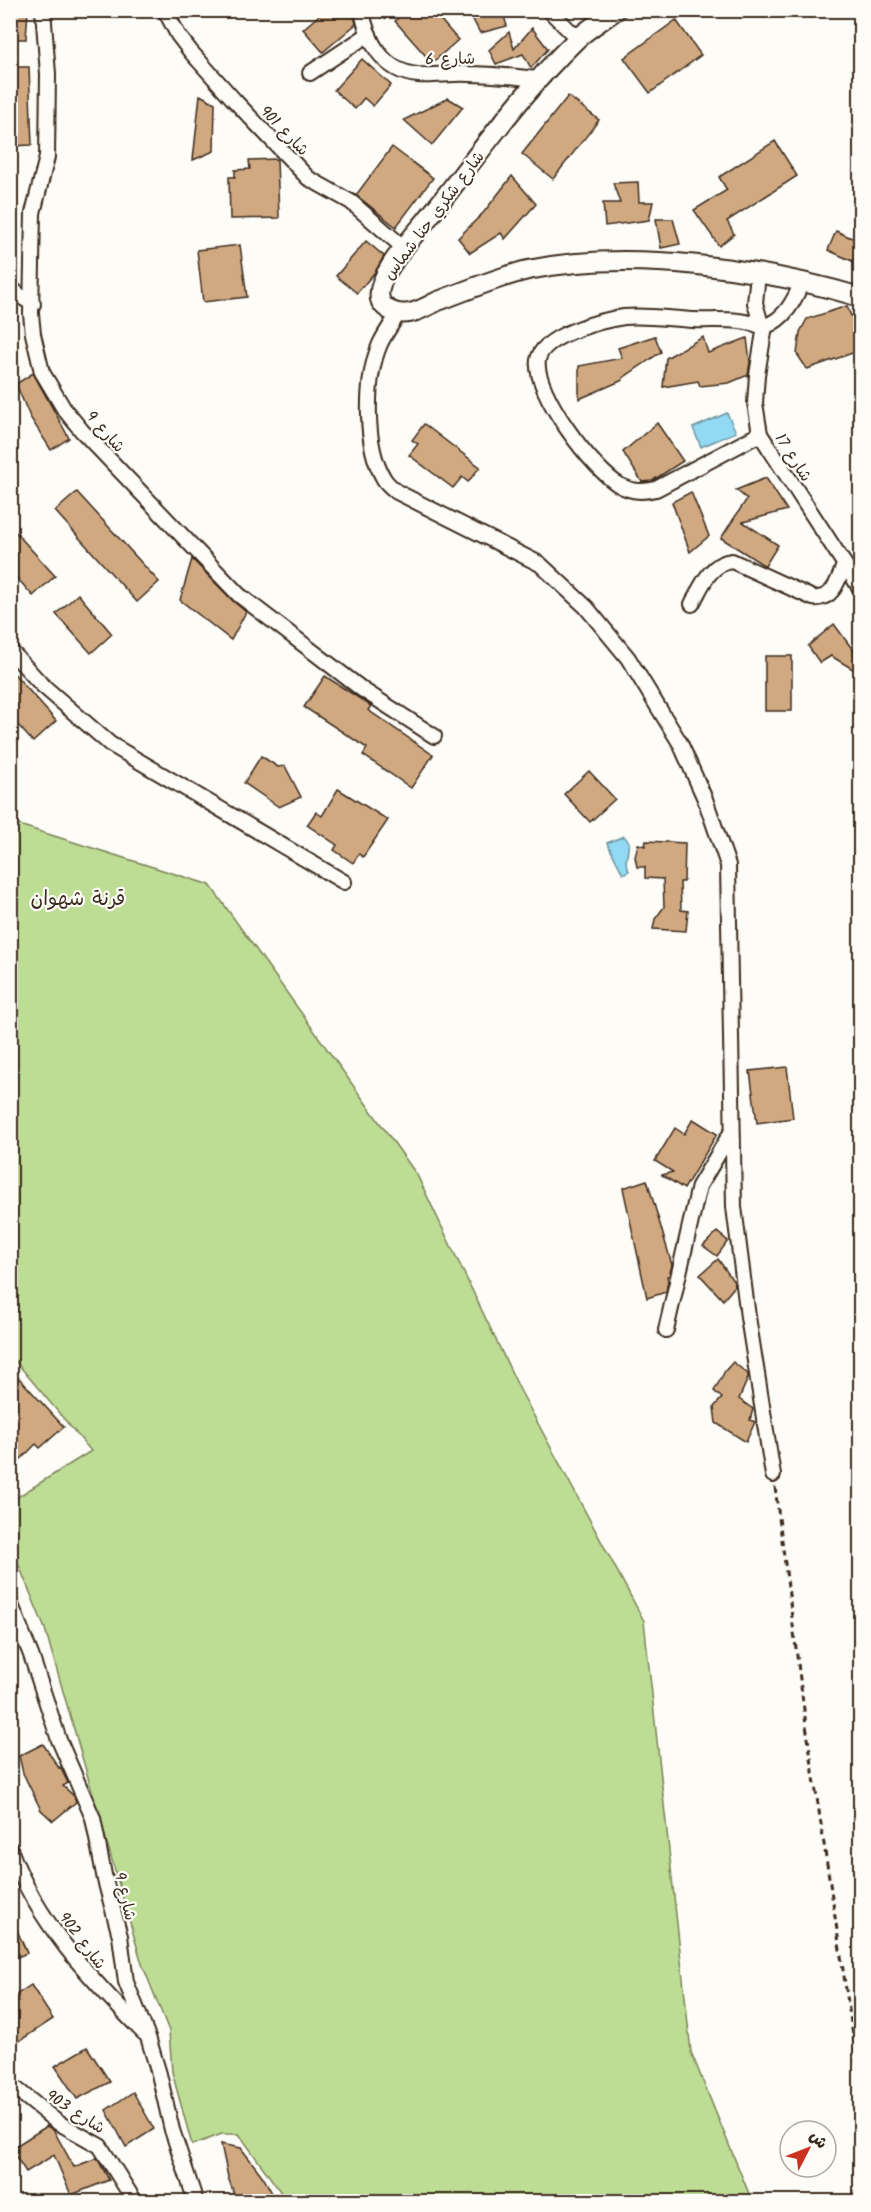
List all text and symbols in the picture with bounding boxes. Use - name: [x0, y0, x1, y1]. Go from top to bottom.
- street label: شارع 6: [425, 47, 475, 72]
- street label: شارع 901: [253, 100, 314, 162]
- street label: شارع شكري حنا شماس: [377, 146, 491, 286]
- street label: شارع 9: [79, 405, 131, 459]
- street label: شارع 17: [768, 429, 818, 487]
- district label: قرنة شهوان: [31, 884, 125, 916]
- street label: شارع 9: [107, 1870, 143, 1923]
- street label: شارع 902: [52, 1907, 112, 1975]
- street label: شارع 903: [41, 2084, 110, 2141]
- north arrow: [778, 2119, 838, 2179]
- text: ش: [803, 2125, 833, 2155]

